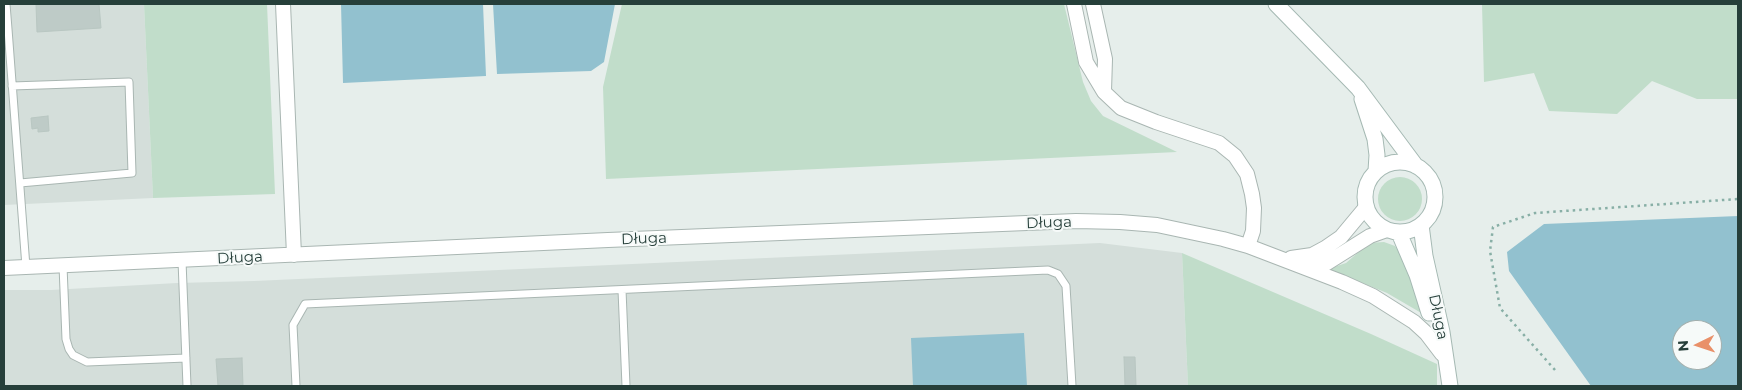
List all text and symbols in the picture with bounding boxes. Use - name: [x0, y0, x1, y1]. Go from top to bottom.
- street label: Długa: [1026, 213, 1072, 233]
- street label: Długa: [621, 229, 667, 249]
- street label: Długa: [217, 248, 263, 268]
- street label: Długa: [1424, 293, 1452, 341]
- north arrow: [1672, 320, 1722, 370]
- text: N: [1674, 340, 1692, 352]

